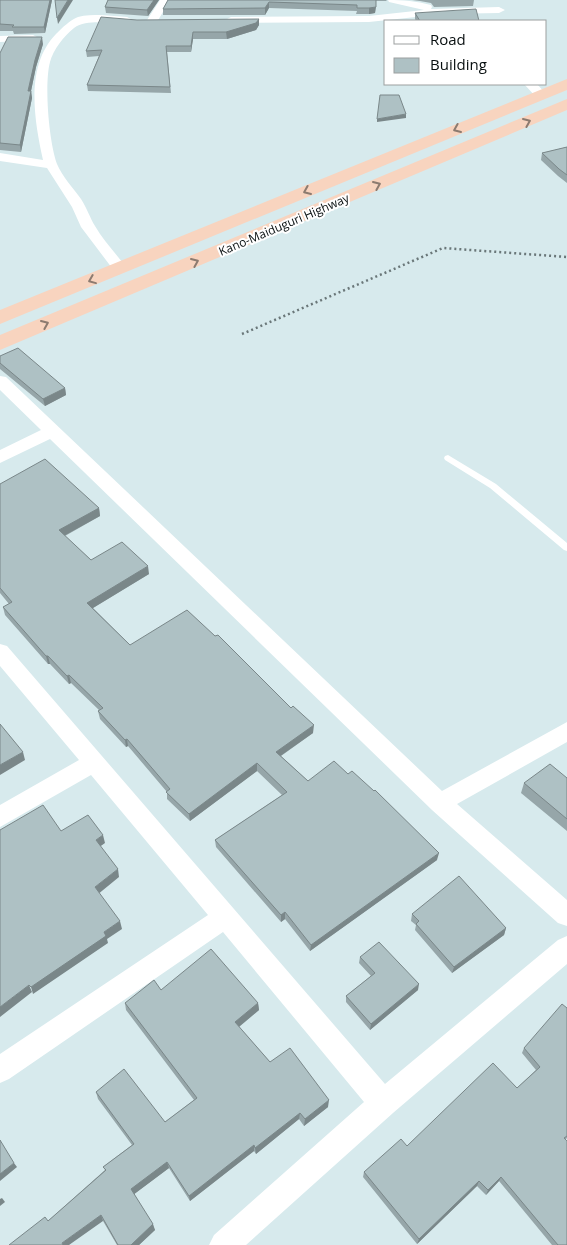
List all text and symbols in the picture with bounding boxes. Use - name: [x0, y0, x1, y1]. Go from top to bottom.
- legend: [384, 20, 547, 85]
- text: Road: [430, 29, 466, 49]
- text: Building: [430, 54, 487, 74]
- one-way arrow: [522, 117, 531, 128]
- one-way arrow: [453, 122, 462, 133]
- one-way arrow: [372, 181, 381, 192]
- one-way arrow: [303, 185, 312, 195]
- street label: Kano-Maiduguri Highway: [216, 189, 353, 260]
- one-way arrow: [190, 258, 199, 268]
- one-way arrow: [88, 274, 97, 285]
- one-way arrow: [40, 320, 49, 331]

